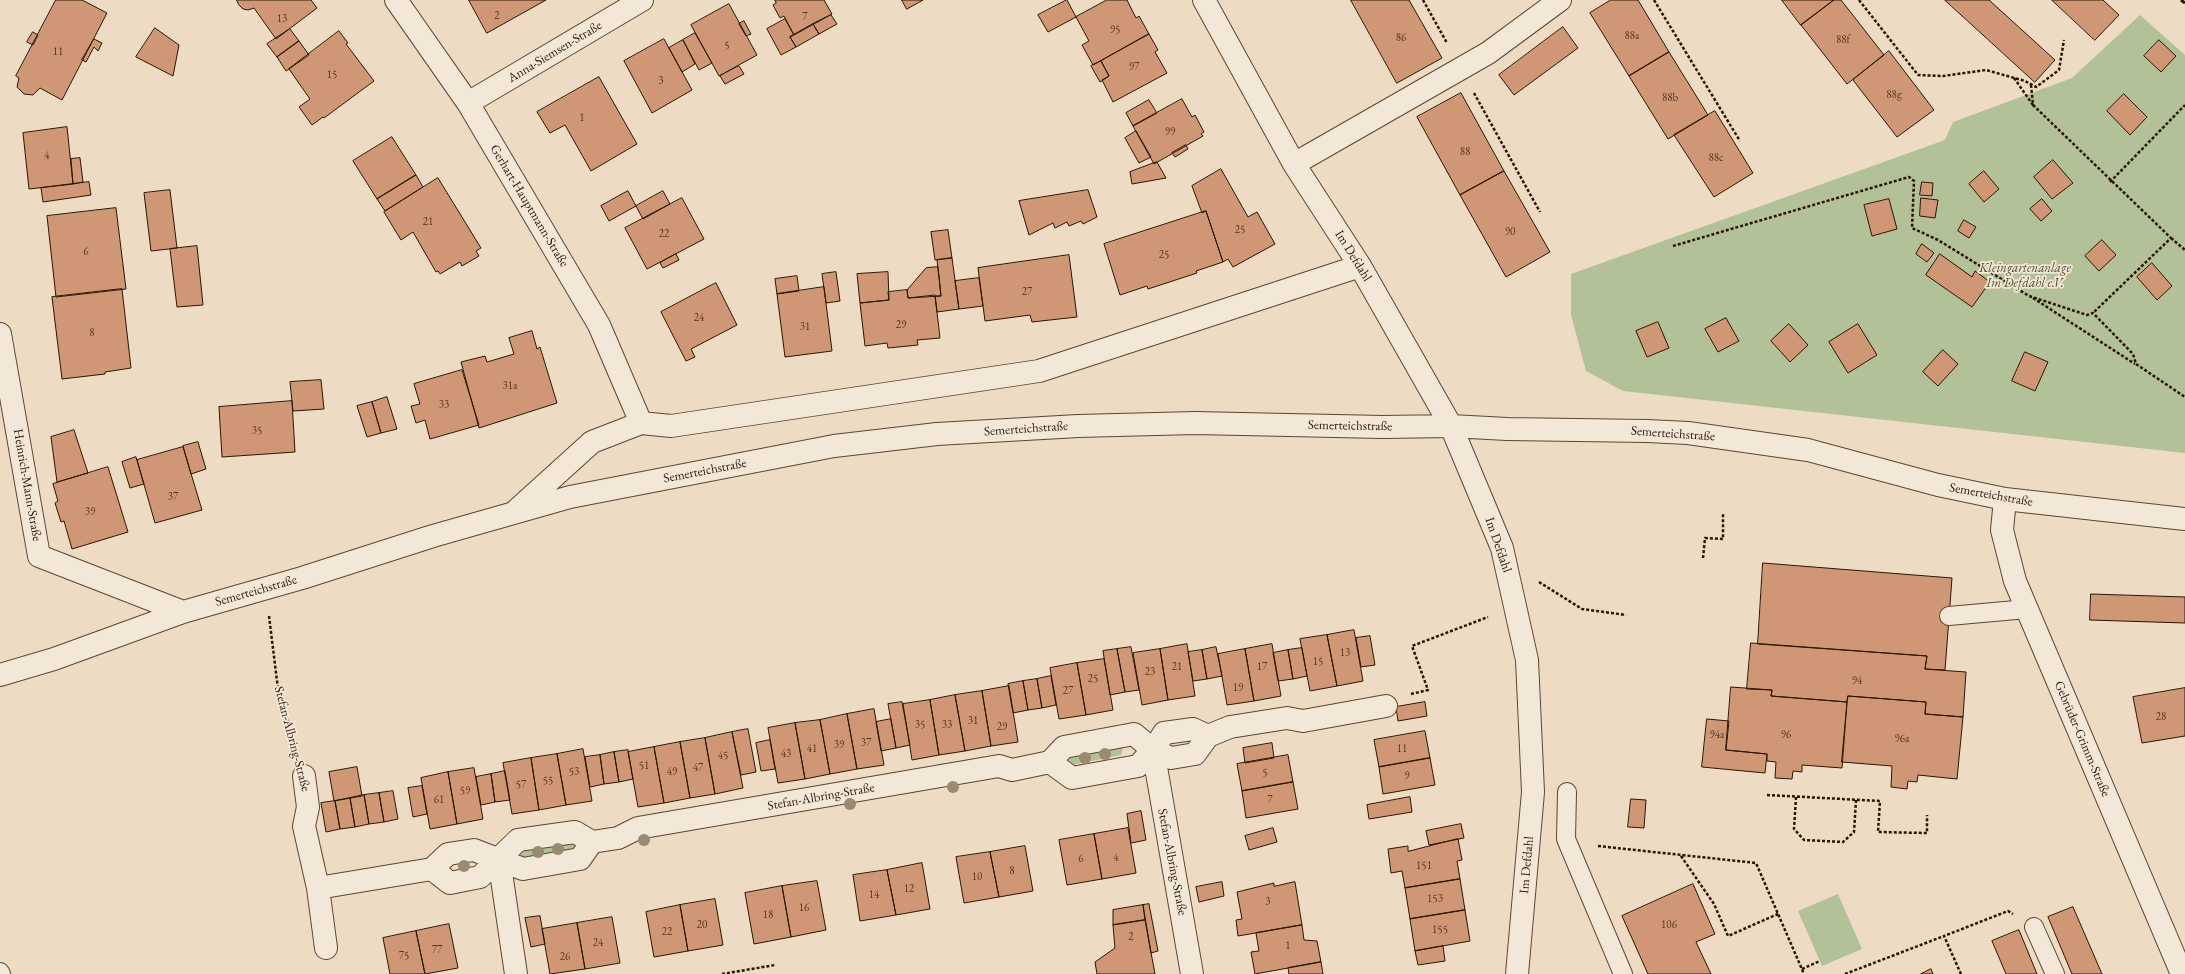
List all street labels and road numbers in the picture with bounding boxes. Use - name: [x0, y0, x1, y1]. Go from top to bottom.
- street label: Anna-Siemsen-Straße: [505, 18, 605, 86]
- street label: Gerhart-Hauptmann-Straße: [486, 142, 572, 270]
- street label: Im Defdahl: [1331, 228, 1375, 284]
- street label: Semerteichstraße: [1308, 417, 1392, 435]
- street label: Semerteichstraße: [983, 418, 1069, 440]
- street label: Semerteichstraße: [1630, 423, 1716, 445]
- street label: Heinrich-Mann-Straße: [9, 428, 45, 542]
- street label: Semerteichstraße: [662, 455, 748, 487]
- street label: Semerteichstraße: [1948, 480, 2034, 510]
- street label: Im Defdahl: [1481, 515, 1515, 575]
- street label: Semerteichstraße: [213, 572, 299, 610]
- street label: Gebrüder-Grimm-Straße: [2051, 679, 2113, 799]
- street label: Stefan-Albring-Straße: [270, 685, 314, 793]
- street label: Stefan-Albring-Straße: [766, 780, 876, 814]
- street label: Stefan-Albring-Straße: [1154, 807, 1190, 917]
- street label: Im Defdahl: [1517, 836, 1537, 894]

